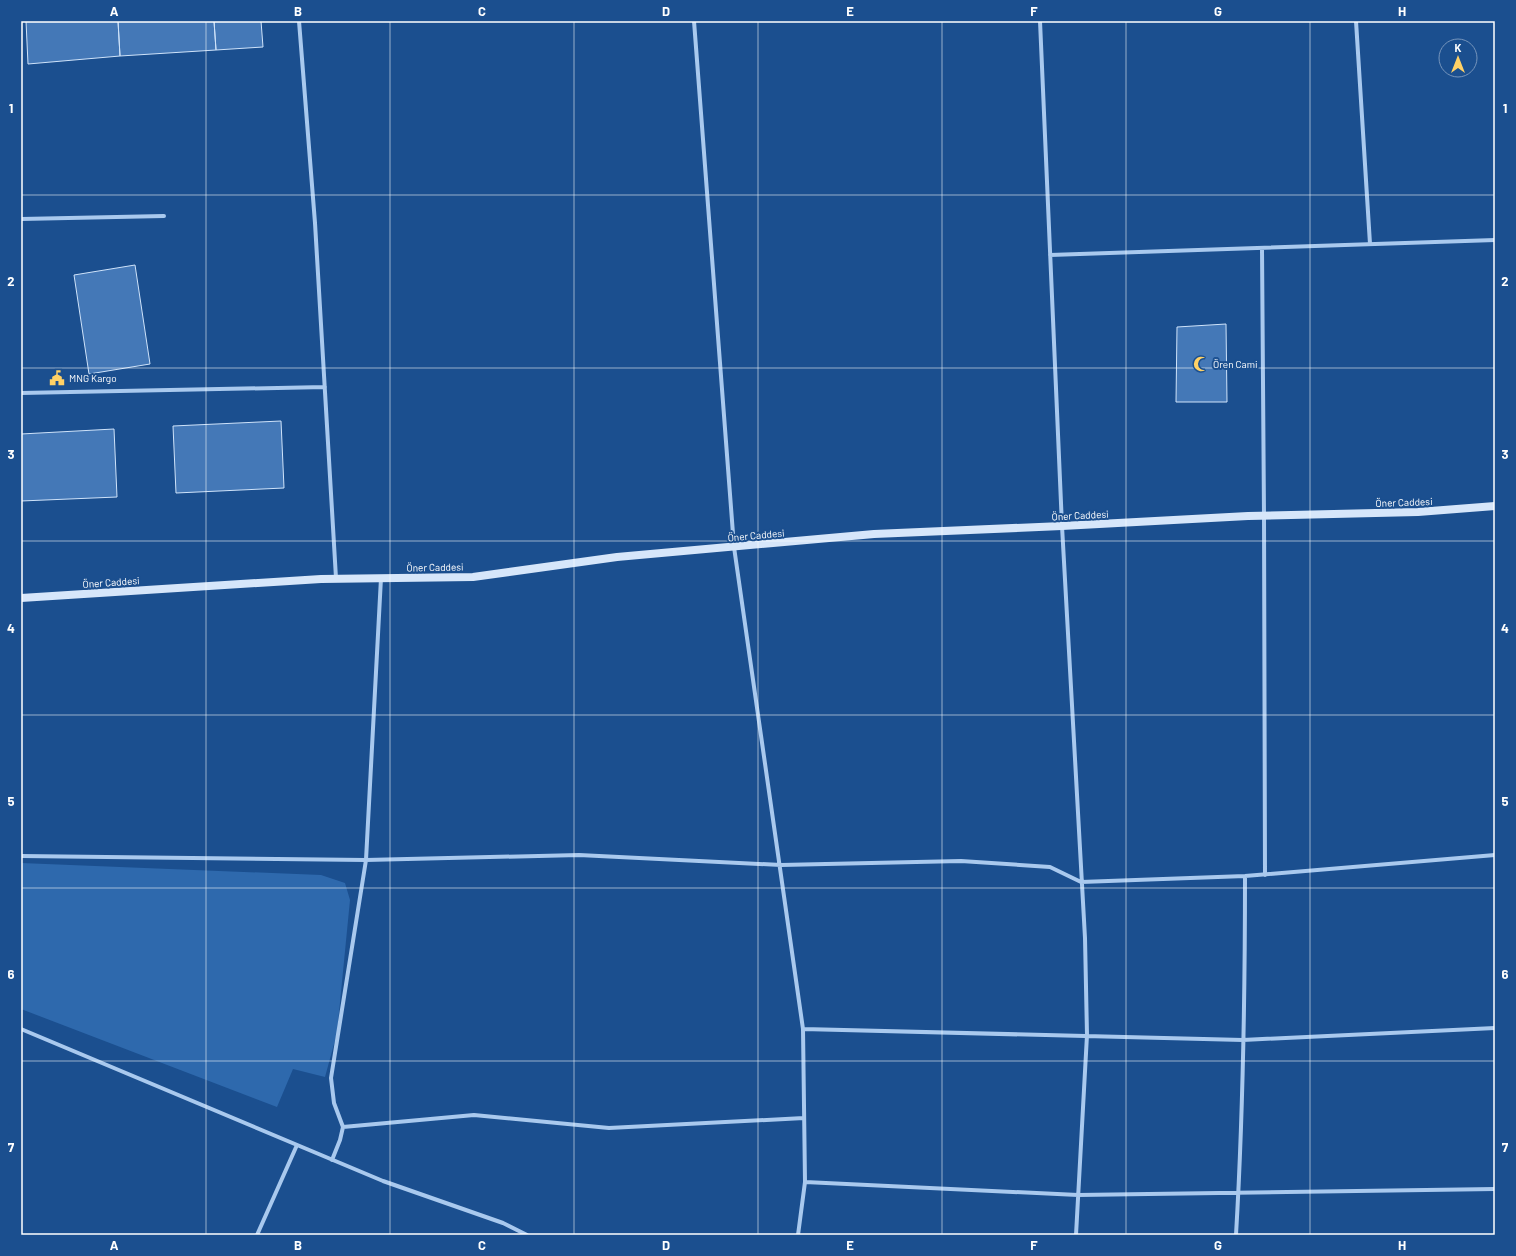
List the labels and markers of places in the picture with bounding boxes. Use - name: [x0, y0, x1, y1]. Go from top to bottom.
- mosque icon: Ören Cami: [1192, 355, 1210, 373]
- place label: Ören Cami: [1213, 358, 1257, 370]
- public building icon: MNG Kargo: [48, 369, 66, 387]
- place label: MNG Kargo: [69, 372, 117, 384]

